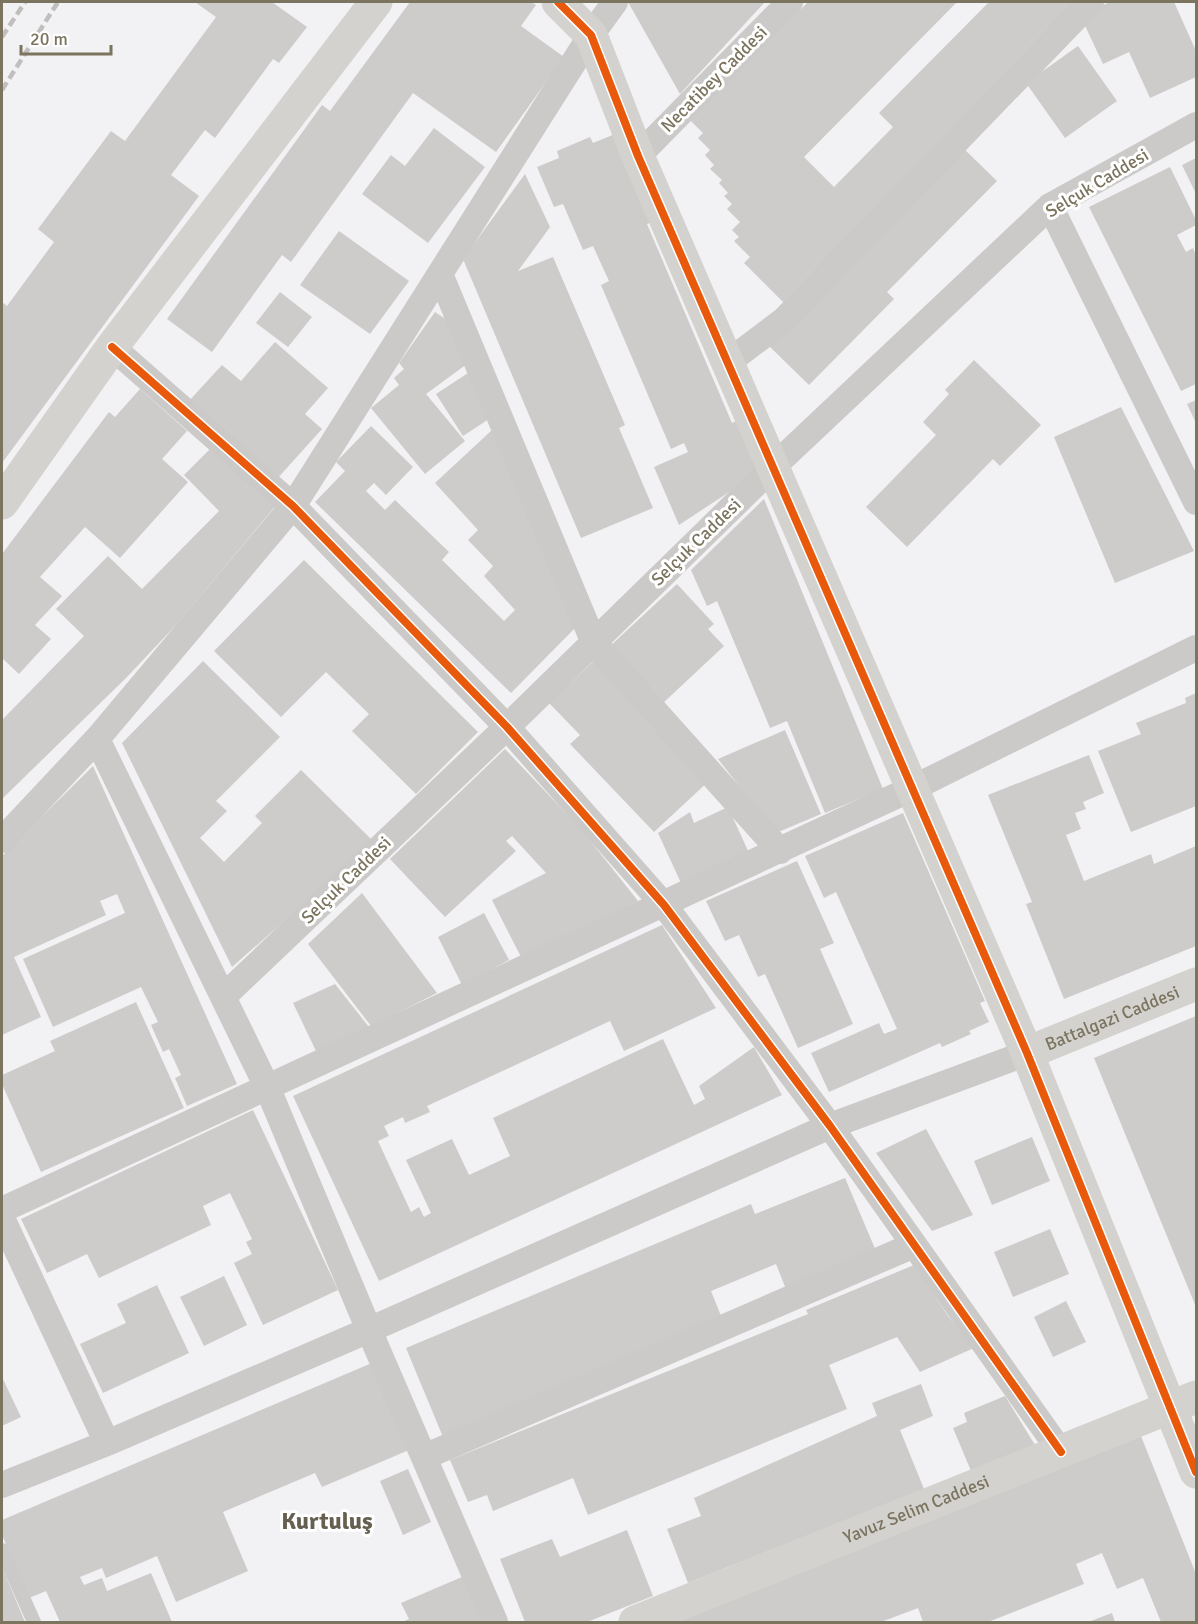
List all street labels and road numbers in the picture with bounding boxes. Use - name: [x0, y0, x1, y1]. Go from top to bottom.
- street label: Necatibey Caddesi: [656, 21, 772, 137]
- street label: Selçuk Caddesi: [1042, 144, 1152, 222]
- street label: Selçuk Caddesi: [647, 494, 745, 590]
- street label: Selçuk Caddesi: [297, 832, 395, 928]
- street label: Battalgazi Caddesi: [1042, 981, 1183, 1055]
- street label: Yavuz Selim Caddesi: [840, 1470, 992, 1548]

